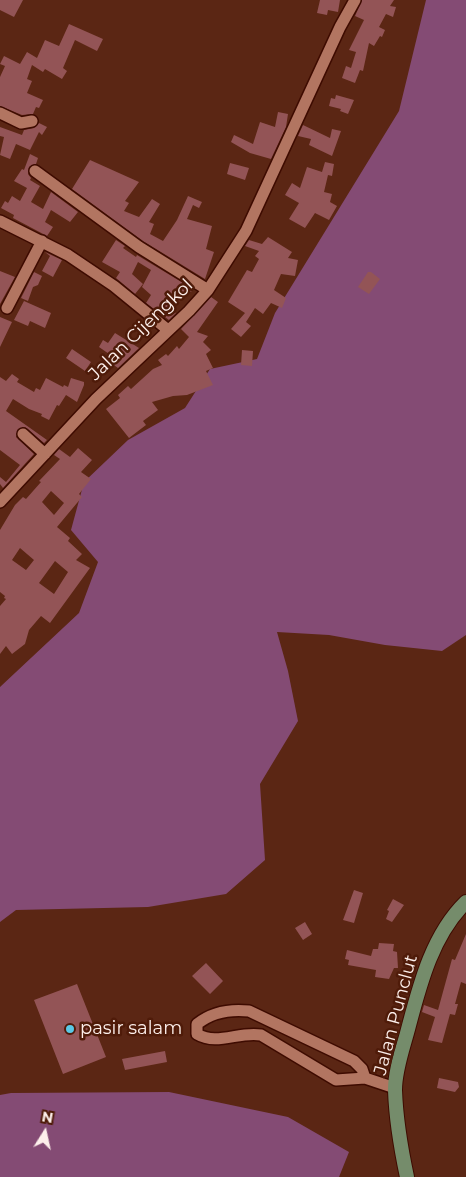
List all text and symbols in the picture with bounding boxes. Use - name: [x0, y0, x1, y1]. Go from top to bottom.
- street label: Jalan Cijengkol: [84, 275, 198, 385]
- street label: Jalan Punclut: [370, 953, 422, 1077]
- place label: pasir salam: [80, 1018, 182, 1040]
- marker: pasir salam: [64, 1023, 76, 1035]
- north arrow: [20, 1107, 70, 1157]
- text: N: [40, 1107, 55, 1127]

